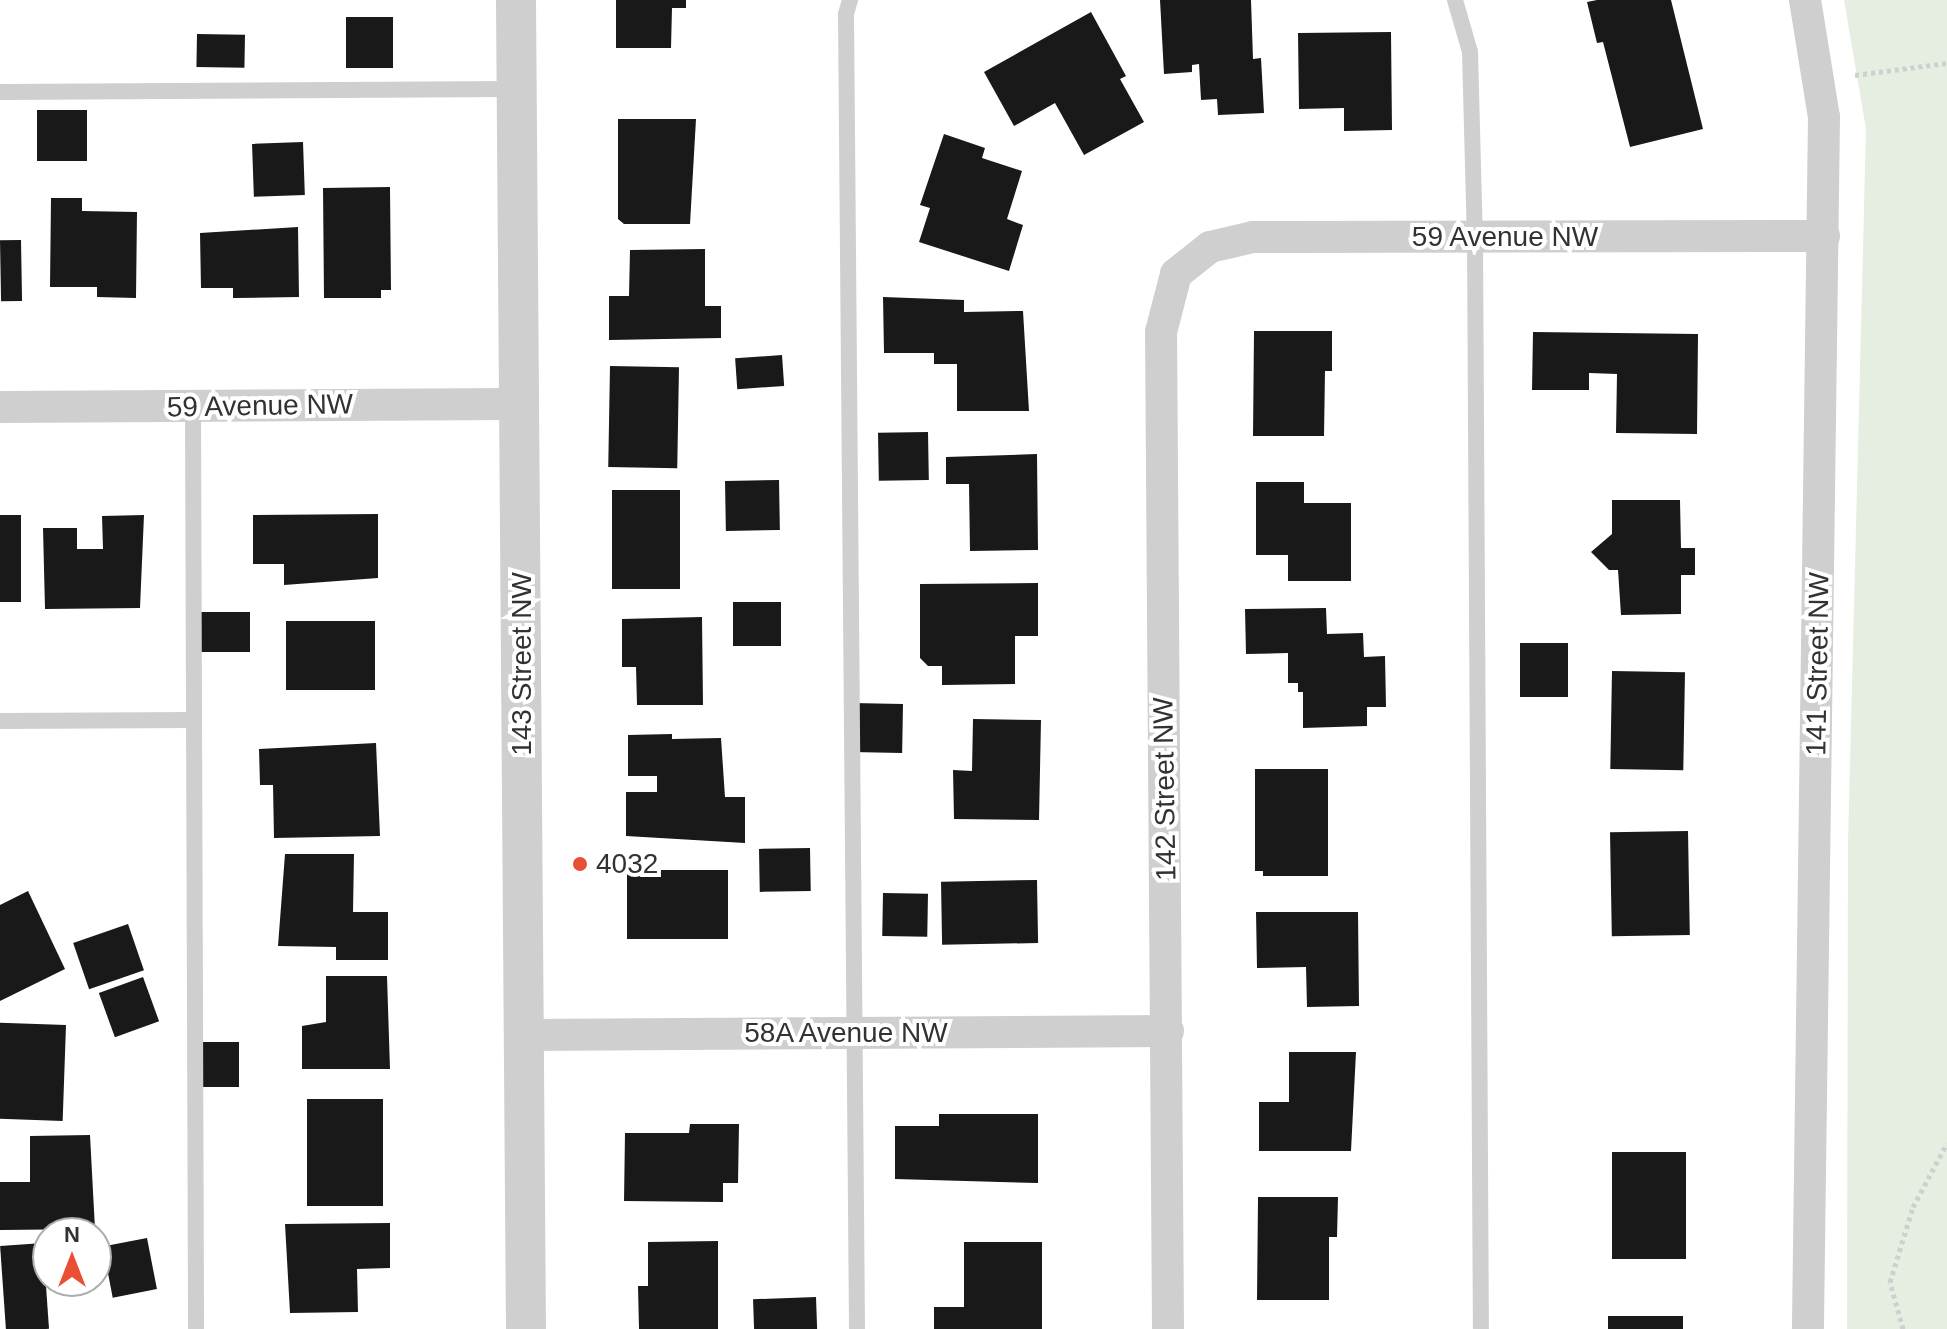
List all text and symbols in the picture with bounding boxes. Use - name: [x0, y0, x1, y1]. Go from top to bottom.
- street label: 59 Avenue NW: [1411, 220, 1599, 254]
- street label: 59 Avenue NW: [166, 388, 354, 424]
- street label: 143 Street NW: [505, 572, 539, 756]
- street label: 141 Street NW: [1800, 572, 1836, 756]
- street label: 142 Street NW: [1147, 697, 1183, 881]
- place label: 4032: [596, 847, 658, 881]
- marker: 4032: [571, 855, 589, 873]
- street label: 58A Avenue NW: [743, 1016, 949, 1050]
- north arrow: [32, 1217, 112, 1297]
- text: N: [64, 1222, 80, 1247]

